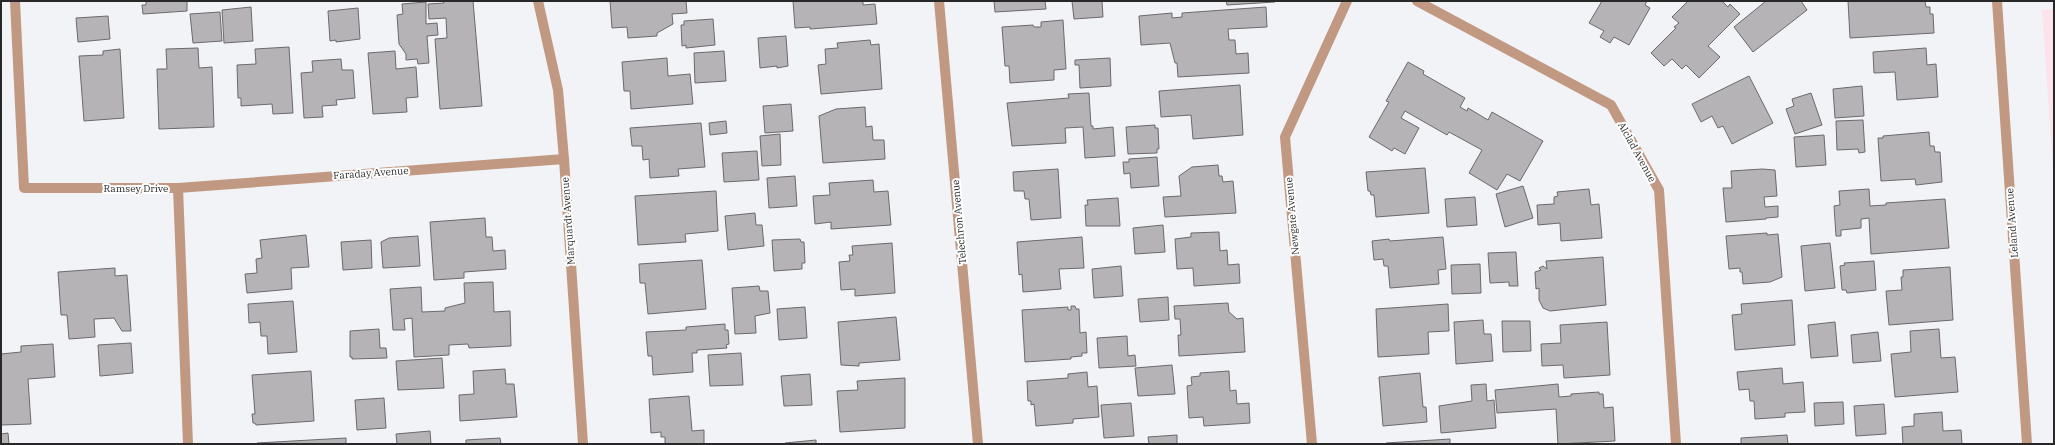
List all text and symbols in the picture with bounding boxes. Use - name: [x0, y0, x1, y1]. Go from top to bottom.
- street label: Alclad Avenue: [1615, 120, 1659, 184]
- street label: Faraday Avenue: [333, 164, 409, 182]
- street label: Marquardt Avenue: [558, 177, 578, 265]
- street label: Newgate Avenue: [1282, 177, 1302, 255]
- street label: Telechron Avenue: [949, 179, 969, 265]
- street label: Ramsey Drive: [104, 182, 168, 195]
- street label: Leland Avenue: [2003, 188, 2021, 258]

